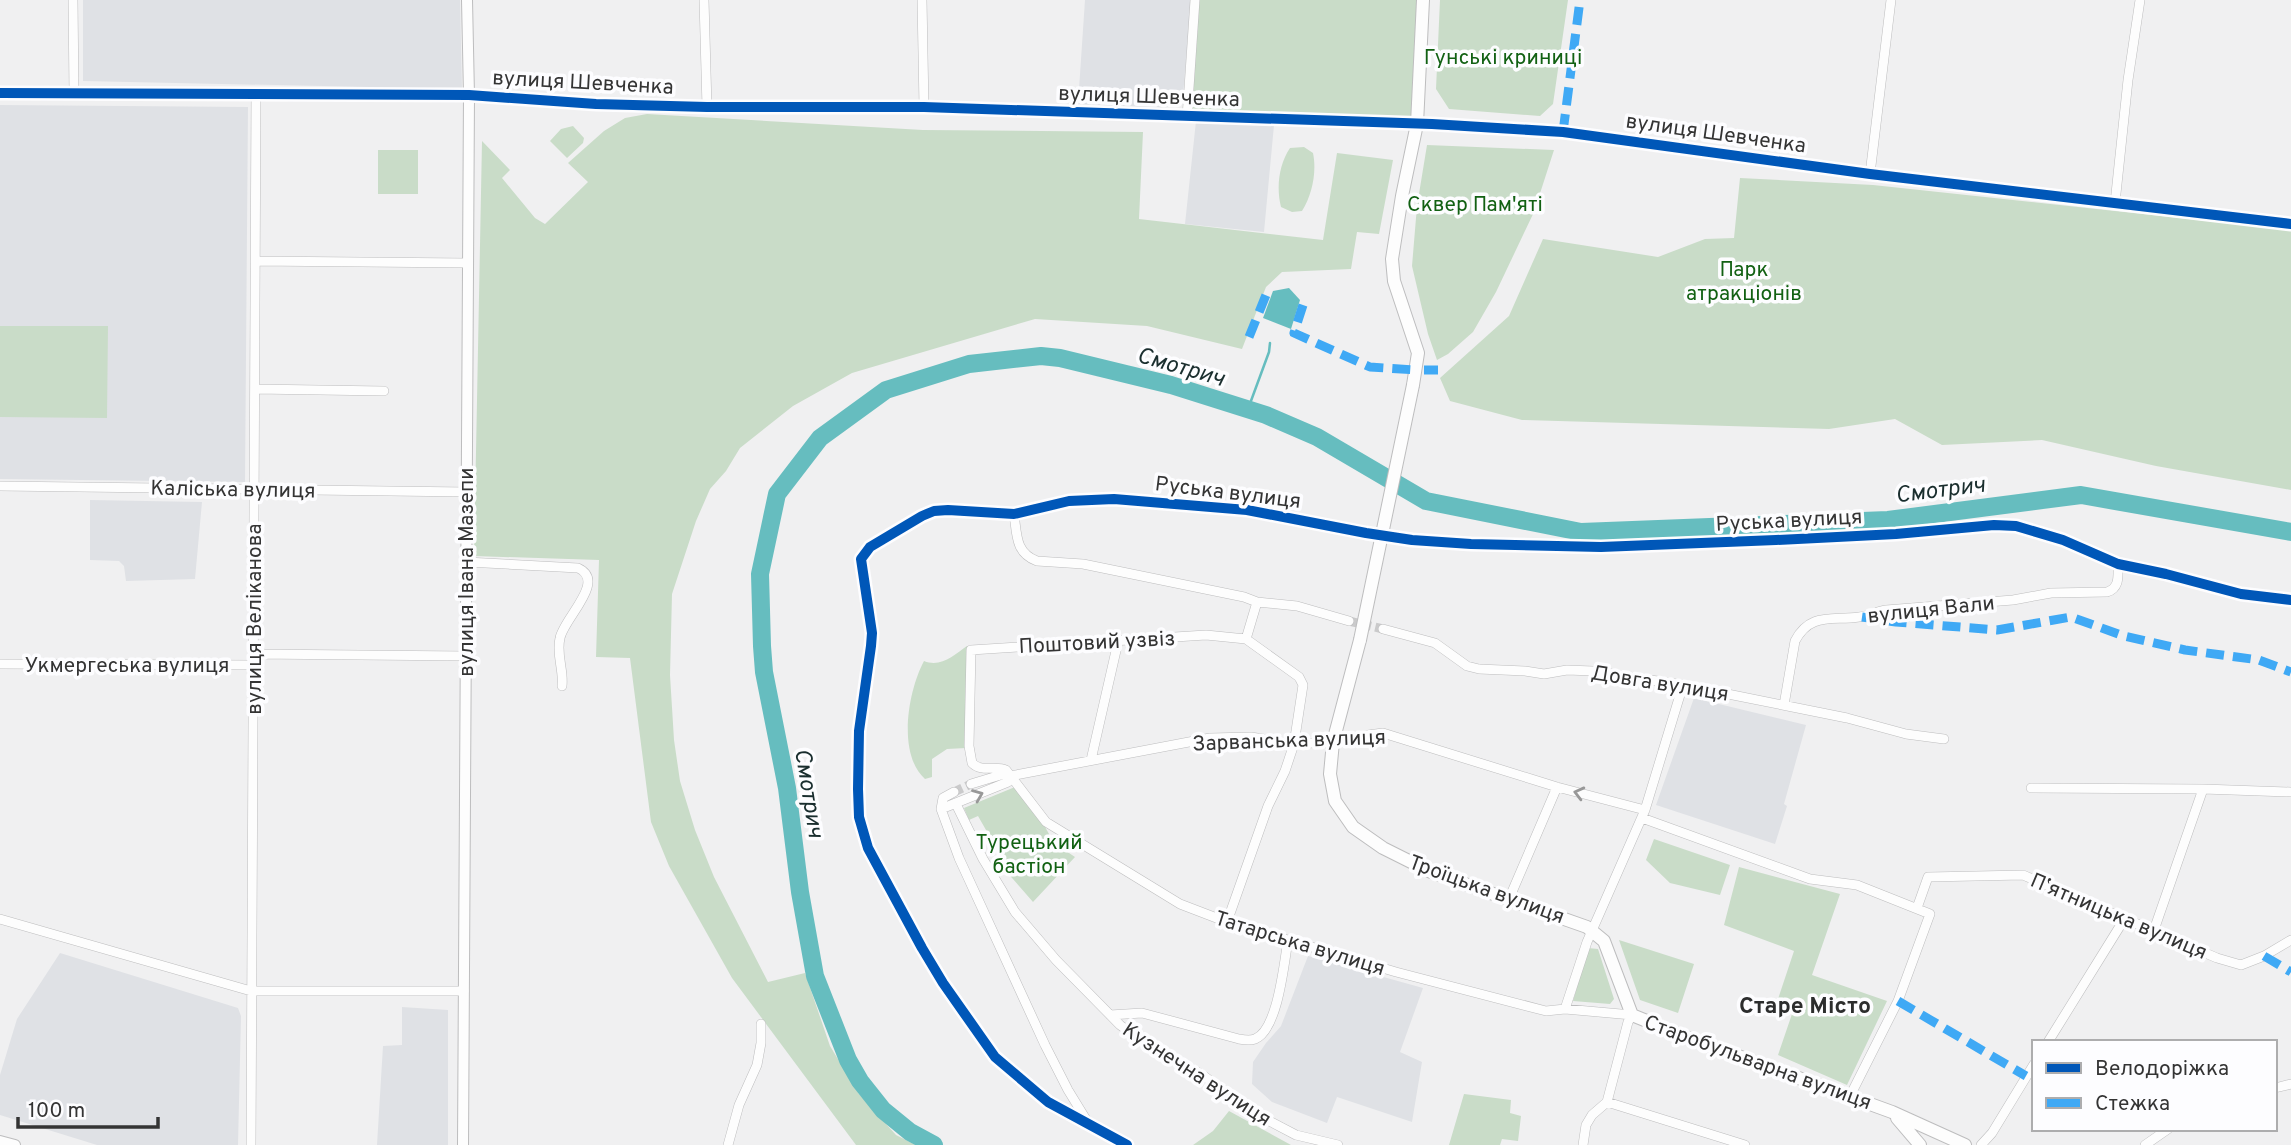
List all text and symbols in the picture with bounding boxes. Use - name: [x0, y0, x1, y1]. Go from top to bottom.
- park label: Гунські криниці: [1424, 45, 1582, 72]
- street label: вулиця Шевченка: [491, 65, 674, 102]
- street label: вулиця Шевченка: [1058, 81, 1240, 114]
- street label: вулиця Шевченка: [1624, 108, 1808, 160]
- park label: Сквер Пам'яті: [1407, 192, 1543, 219]
- park label: Парк атракціонів: [1686, 257, 1802, 308]
- water label: Смотрич: [1133, 342, 1228, 395]
- street label: вулиця Івана Мазепи: [454, 467, 481, 677]
- street label: Руська вулиця: [1153, 471, 1302, 516]
- water label: Смотрич: [1894, 472, 1987, 511]
- street label: Каліська вулиця: [150, 476, 316, 505]
- street label: Руська вулиця: [1715, 504, 1863, 539]
- street label: вулиця Веліканова: [242, 523, 269, 715]
- street label: вулиця Вали: [1866, 590, 1996, 631]
- street label: Поштовий узвіз: [1018, 626, 1176, 661]
- street label: Укмергеська вулиця: [25, 653, 230, 680]
- street label: Довга вулиця: [1589, 660, 1730, 709]
- street label: Зарванська вулиця: [1192, 725, 1386, 758]
- water label: Смотрич: [786, 747, 829, 841]
- one-way arrow: [1573, 787, 1585, 801]
- one-way arrow: [971, 790, 983, 804]
- park label: Турецький бастіон: [976, 830, 1082, 881]
- street label: Троїцька вулиця: [1405, 850, 1568, 931]
- street label: Пʼятницька вулиця: [2026, 868, 2211, 967]
- street label: Татарська вулиця: [1211, 906, 1388, 983]
- district label: Старе Місто: [1739, 993, 1871, 1022]
- street label: Старобульварна вулиця: [1640, 1010, 1875, 1117]
- street label: Кузнечна вулиця: [1117, 1017, 1276, 1134]
- legend: [2032, 1040, 2277, 1131]
- text: Велодоріжка: [2095, 1056, 2229, 1083]
- scale bar: [18, 1086, 158, 1130]
- text: Стежка: [2095, 1091, 2170, 1118]
- text: 100 m: [28, 1098, 85, 1125]

